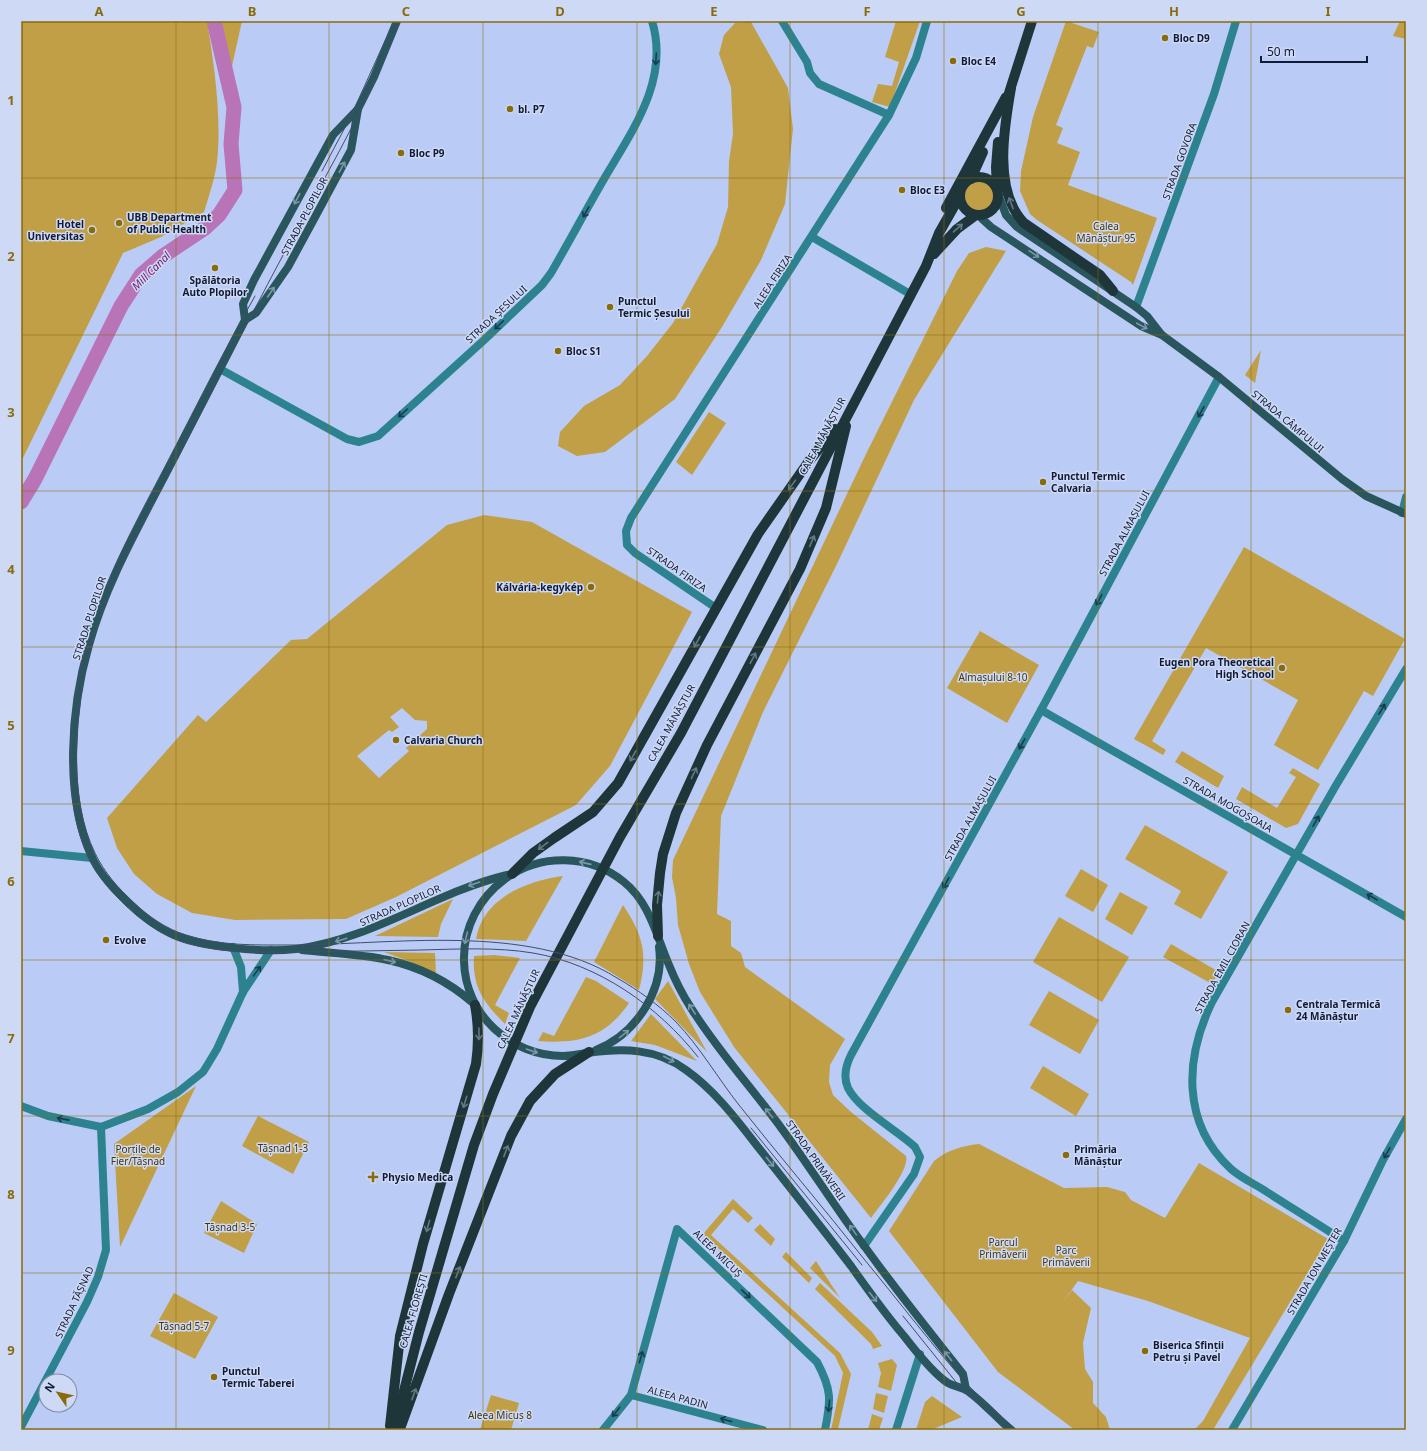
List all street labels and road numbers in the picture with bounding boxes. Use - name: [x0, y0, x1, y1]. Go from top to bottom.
- street label: STRADA GOVORA: [1159, 120, 1200, 201]
- street label: STRADA PLOPILOR: [277, 174, 331, 258]
- street label: ALEEA FIRIZA: [749, 251, 795, 311]
- street label: STRADA ȘESULUI: [462, 282, 530, 346]
- street label: STRADA CÂMPULUI: [1249, 386, 1327, 456]
- street label: CALEA MĂNĂȘTUR: [796, 394, 849, 477]
- street label: STRADA ALMAȘULUI: [1095, 488, 1153, 578]
- street label: STRADA FIRIZA: [644, 543, 710, 595]
- street label: STRADA PLOPILOR: [69, 574, 109, 662]
- street label: CALEA MĂNĂȘTUR: [644, 681, 698, 764]
- street label: STRADA ALMAȘULUI: [941, 773, 999, 863]
- street label: STRADA MOGOȘOAIA: [1181, 773, 1276, 836]
- street label: STRADA PLOPILOR: [357, 881, 443, 929]
- street label: STRADA EMIL CIORAN: [1191, 918, 1253, 1016]
- street label: CALEA MĂNĂȘTUR: [493, 966, 543, 1051]
- street label: STRADA PRIMĂVERII: [783, 1117, 849, 1203]
- street label: STRADA ION MEȘTER: [1283, 1224, 1345, 1317]
- street label: ALEEA MICUȘ: [690, 1226, 746, 1280]
- street label: STRADA TĂȘNAD: [51, 1264, 97, 1340]
- street label: CALEA FLOREȘTI: [396, 1272, 430, 1350]
- street label: ALEEA PADIN: [646, 1382, 710, 1412]

